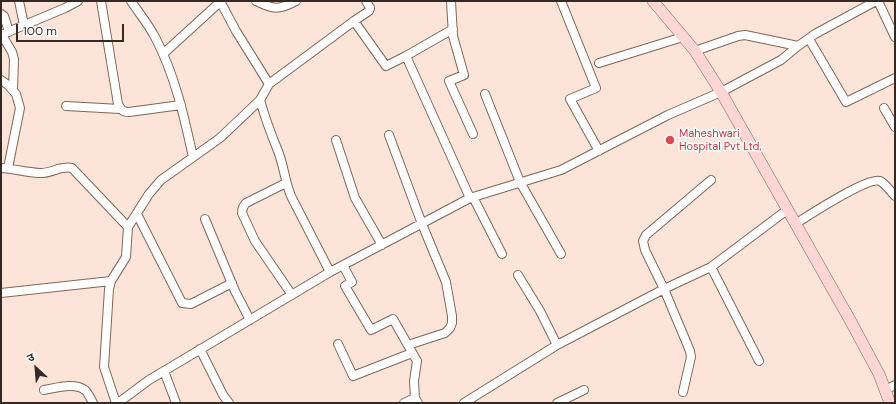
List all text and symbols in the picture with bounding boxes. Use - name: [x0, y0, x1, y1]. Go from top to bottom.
- scale bar: [18, 16, 126, 42]
- text: 100 m: [23, 23, 57, 39]
- place label: Maheshwari Hospital Pvt Ltd,: [679, 127, 761, 153]
- marker: Maheshwari Hospital Pvt Ltd,: [664, 134, 676, 146]
- north arrow: [16, 348, 56, 388]
- text: उ: [25, 350, 37, 365]

